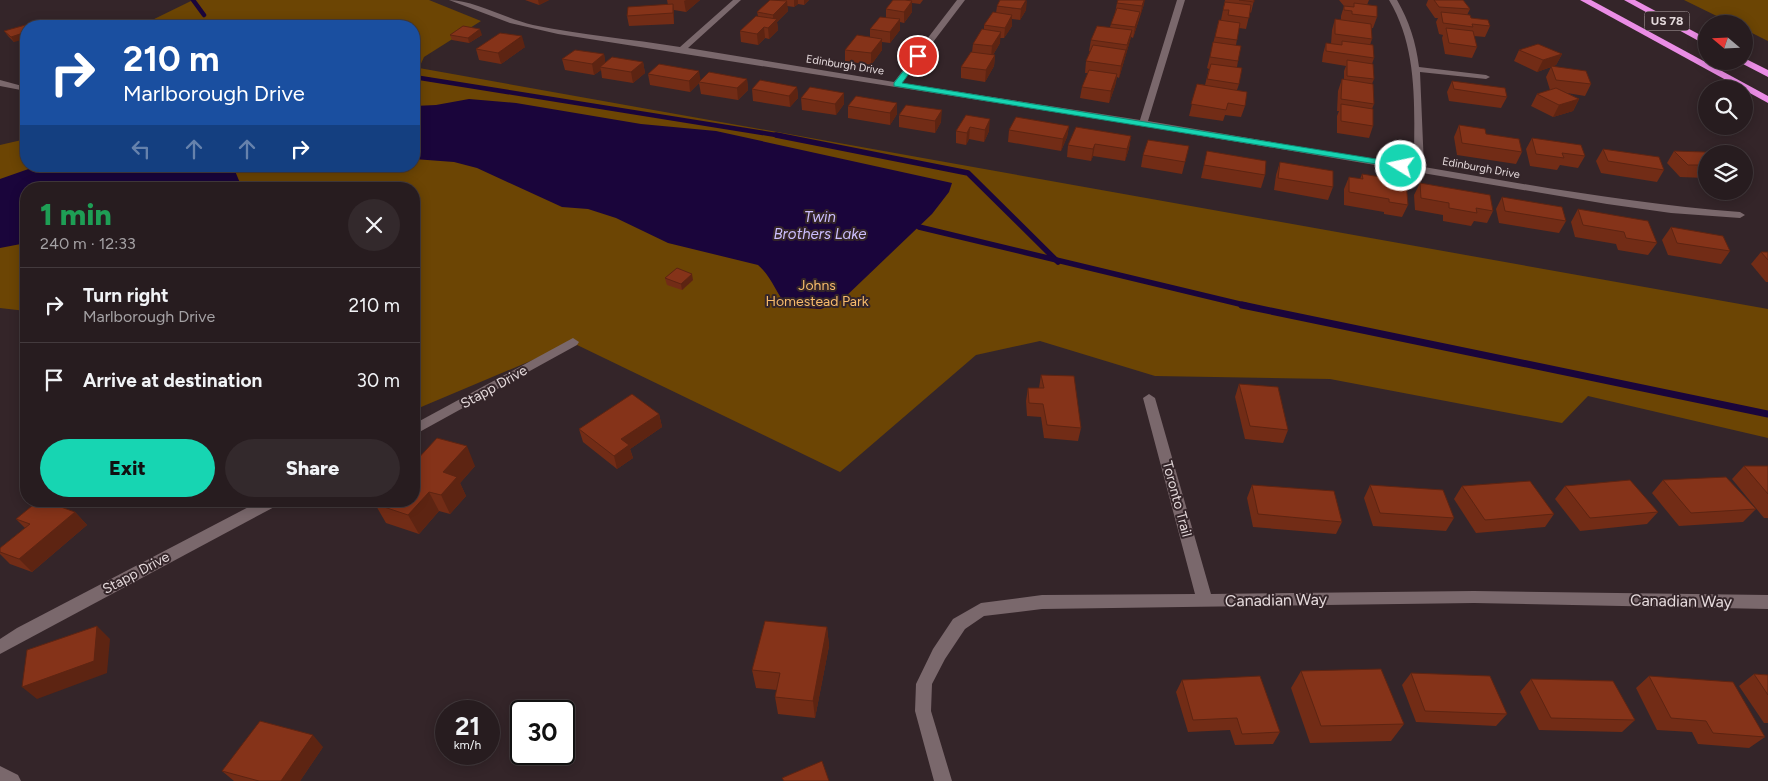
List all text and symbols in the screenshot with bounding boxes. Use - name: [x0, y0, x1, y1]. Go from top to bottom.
- road number: US 78: [1644, 12, 1690, 30]
- north arrow: [1698, 15, 1752, 70]
- map controls: [1698, 15, 1753, 200]
- pin: [897, 35, 939, 77]
- text: 210 m: [123, 38, 220, 80]
- icon: right: [40, 40, 105, 105]
- icon: arrive: [904, 42, 932, 70]
- street label: Edinburgh Drive: [805, 52, 885, 78]
- text: Marlborough Drive: [123, 80, 305, 107]
- button: search: [1698, 80, 1753, 135]
- icon: left: [127, 135, 155, 163]
- icon: ahead: [180, 135, 208, 163]
- icon: ahead: [233, 135, 261, 163]
- icon: right: [286, 135, 314, 163]
- position arrow: [1374, 139, 1426, 191]
- button: layers: [1698, 145, 1753, 200]
- street label: Edinburgh Drive: [1441, 155, 1521, 181]
- text: 1 min: [40, 196, 112, 233]
- button: close: [348, 199, 400, 251]
- water label: Twin Brothers Lake: [773, 208, 867, 243]
- text: 240 m · 12:33: [40, 234, 136, 253]
- park label: Johns Homestead Park: [765, 277, 869, 310]
- text: Turn right: [83, 284, 169, 307]
- icon: right: [40, 291, 68, 319]
- text: 210 m: [348, 294, 400, 317]
- text: Marlborough Drive: [83, 307, 215, 326]
- street label: Stapp Drive: [458, 362, 531, 412]
- icon: arrive: [40, 366, 68, 394]
- text: Arrive at destination: [83, 369, 262, 392]
- text: 30 m: [357, 369, 400, 392]
- button: Exit: [40, 439, 215, 497]
- button: Share: [225, 439, 400, 497]
- street label: Toronto Trail: [1159, 459, 1195, 539]
- street label: Stapp Drive: [100, 548, 173, 598]
- street label: Canadian Way: [1225, 590, 1328, 610]
- street label: Canadian Way: [1630, 591, 1733, 611]
- speed limit sign: 30: [510, 700, 575, 765]
- text: 21: [455, 711, 480, 741]
- text: km/h: [454, 738, 481, 752]

